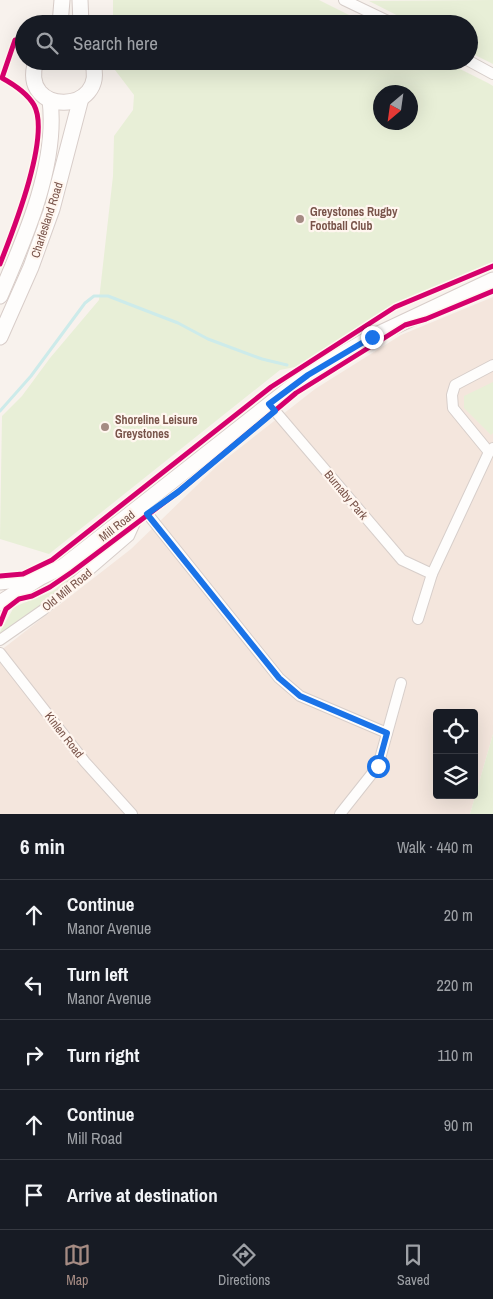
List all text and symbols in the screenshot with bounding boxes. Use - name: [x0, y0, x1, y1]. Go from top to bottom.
- search box: [15, 15, 478, 70]
- icon: search: [33, 29, 61, 57]
- text: Search here: [73, 30, 158, 56]
- north arrow: [373, 85, 418, 130]
- street label: Charlesland Road: [27, 180, 67, 260]
- place label: Greystones Rugby Football Club: [310, 204, 398, 234]
- marker: Greystones Rugby Football Club: [294, 213, 306, 225]
- route end: [361, 326, 384, 349]
- place label: Shoreline Leisure Greystones: [115, 412, 198, 442]
- marker: Shoreline Leisure Greystones: [99, 421, 111, 433]
- street label: Burnaby Park: [321, 467, 371, 523]
- street label: Mill Road: [96, 507, 138, 545]
- street label: Old Mill Road: [39, 565, 95, 615]
- street label: Kinlen Road: [41, 709, 87, 761]
- map controls: [433, 709, 478, 799]
- button: locate: [433, 709, 478, 754]
- button: layers: [433, 754, 478, 799]
- route start: [367, 755, 390, 778]
- text: 6 min: [20, 832, 65, 861]
- text: Walk · 440 m: [397, 836, 473, 858]
- text: Continue: [67, 891, 135, 917]
- icon: ahead: [20, 901, 48, 929]
- text: 20 m: [444, 904, 473, 926]
- text: Manor Avenue: [67, 917, 151, 939]
- text: Turn left: [67, 961, 128, 987]
- icon: left: [20, 971, 48, 999]
- text: 220 m: [437, 974, 473, 996]
- text: Manor Avenue: [67, 987, 151, 1009]
- icon: right: [20, 1041, 48, 1069]
- text: Turn right: [67, 1042, 139, 1068]
- text: 110 m: [437, 1044, 473, 1066]
- text: Continue: [67, 1101, 135, 1127]
- icon: ahead: [20, 1111, 48, 1139]
- text: 90 m: [444, 1114, 473, 1136]
- text: Mill Road: [67, 1127, 122, 1149]
- icon: arrive: [20, 1181, 48, 1209]
- text: Arrive at destination: [67, 1182, 218, 1208]
- tab: Map: [63, 1241, 91, 1289]
- tab: Directions: [218, 1241, 270, 1289]
- tab: Saved: [397, 1241, 430, 1289]

